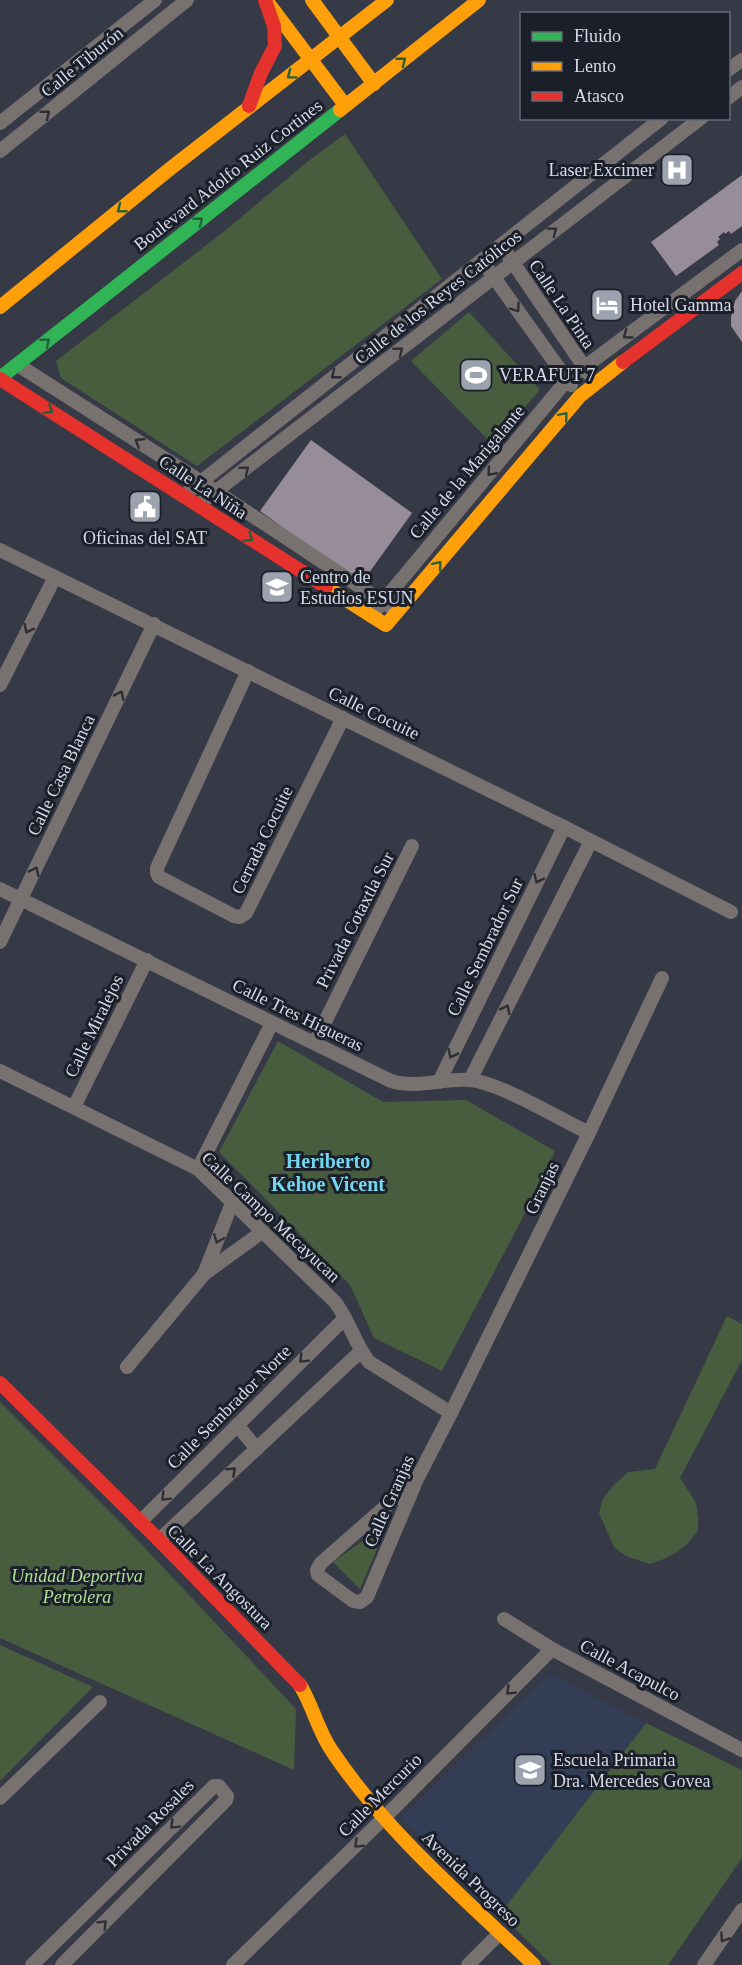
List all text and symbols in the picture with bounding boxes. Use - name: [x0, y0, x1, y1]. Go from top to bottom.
- legend: [520, 12, 730, 120]
- street label: Calle Tiburón: [37, 23, 127, 101]
- text: Fluido: [574, 26, 621, 46]
- text: Lento: [574, 56, 616, 76]
- one-way arrow: [395, 58, 406, 69]
- one-way arrow: [287, 68, 298, 79]
- text: Atasco: [574, 86, 624, 106]
- street label: Boulevard Adolfo Ruiz Cortines: [130, 95, 326, 255]
- one-way arrow: [39, 111, 50, 122]
- hospital icon: Laser Excimer: [659, 152, 695, 188]
- place label: Laser Excimer: [549, 160, 654, 180]
- one-way arrow: [117, 201, 128, 212]
- one-way arrow: [192, 218, 203, 229]
- street label: Calle de los Reyes Católicos: [351, 226, 525, 368]
- one-way arrow: [547, 228, 558, 239]
- street label: Calle La Pinta: [525, 256, 599, 352]
- hotel icon: Hotel Gamma: [589, 287, 625, 323]
- place label: Hotel Gamma: [630, 295, 731, 315]
- one-way arrow: [509, 301, 520, 312]
- one-way arrow: [623, 327, 634, 338]
- one-way arrow: [39, 339, 50, 350]
- one-way arrow: [392, 347, 403, 358]
- sports icon: VERAFUT 7: [458, 357, 494, 393]
- place label: VERAFUT 7: [499, 365, 595, 385]
- one-way arrow: [331, 368, 342, 379]
- street label: Calle de la Marigalante: [405, 401, 529, 543]
- one-way arrow: [43, 403, 53, 415]
- one-way arrow: [556, 412, 567, 423]
- one-way arrow: [135, 438, 146, 449]
- street label: Calle La Niña: [155, 451, 251, 523]
- one-way arrow: [487, 465, 498, 476]
- one-way arrow: [238, 467, 249, 478]
- public building icon: Oficinas del SAT: [127, 489, 163, 525]
- place label: Oficinas del SAT: [83, 528, 207, 548]
- one-way arrow: [242, 531, 253, 542]
- one-way arrow: [430, 561, 441, 572]
- place label: Centro de Estudios ESUN: [300, 567, 414, 608]
- school or university icon: Centro de Estudios ESUN: [259, 569, 295, 605]
- one-way arrow: [24, 623, 35, 633]
- street label: Calle Cocuite: [325, 682, 423, 744]
- one-way arrow: [112, 690, 124, 701]
- street label: Calle Casa Blanca: [23, 711, 99, 839]
- street label: Cerrada Cocuite: [227, 783, 297, 897]
- street label: Privada Cotaxtla Sur: [312, 849, 398, 991]
- one-way arrow: [28, 866, 40, 877]
- one-way arrow: [534, 873, 546, 884]
- street label: Calle Sembrador Sur: [443, 875, 527, 1019]
- street label: Calle Miralejos: [61, 972, 127, 1080]
- street label: Calle Tres Higueras: [229, 975, 367, 1055]
- one-way arrow: [499, 1005, 510, 1015]
- one-way arrow: [448, 1048, 460, 1059]
- street label: Calle Campo Mecayucan: [198, 1148, 344, 1286]
- district label: Heriberto Kehoe Vicent: [271, 1150, 385, 1195]
- street label: Granjas: [521, 1158, 563, 1218]
- one-way arrow: [212, 1233, 225, 1244]
- street label: Calle Sembrador Norte: [163, 1341, 295, 1473]
- one-way arrow: [300, 1352, 311, 1363]
- street label: Calle Granjas: [360, 1452, 418, 1550]
- one-way arrow: [226, 1467, 236, 1478]
- one-way arrow: [161, 1489, 172, 1500]
- street label: Calle La Angostura: [163, 1520, 277, 1634]
- park label: Unidad Deportiva Petrolera: [11, 1566, 143, 1607]
- street label: Calle Acapulco: [577, 1635, 683, 1705]
- one-way arrow: [507, 1683, 518, 1694]
- street label: Calle Mercurio: [334, 1749, 426, 1841]
- place label: Escuela Primaria Dra. Mercedes Govea: [553, 1750, 710, 1791]
- school or university icon: Escuela Primaria Dra. Mercedes Govea: [512, 1752, 548, 1788]
- street label: Privada Rosales: [102, 1775, 198, 1871]
- one-way arrow: [170, 1818, 181, 1828]
- street label: Avenida Progreso: [418, 1827, 524, 1931]
- one-way arrow: [354, 1836, 365, 1847]
- one-way arrow: [96, 1920, 107, 1930]
- one-way arrow: [720, 1931, 731, 1942]

